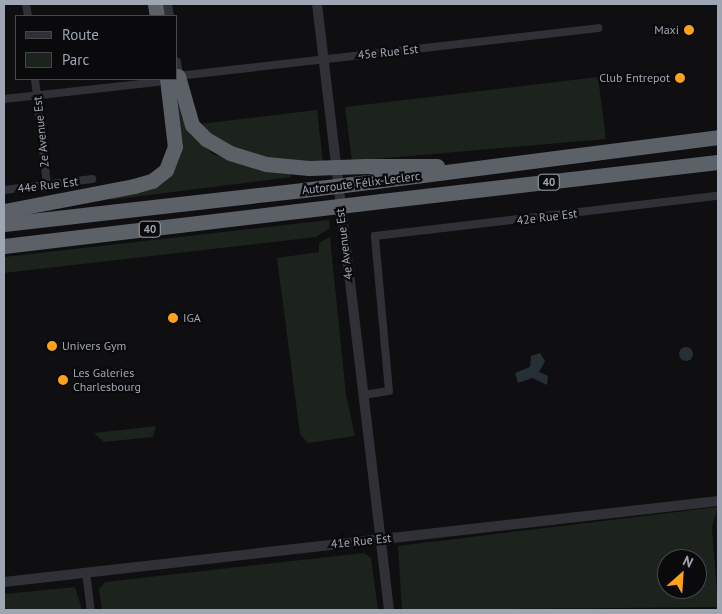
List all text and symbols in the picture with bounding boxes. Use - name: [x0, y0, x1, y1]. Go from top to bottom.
- legend: [15, 15, 178, 80]
- place label: Maxi: [654, 23, 679, 37]
- marker: Maxi: [683, 24, 695, 36]
- text: Route: [62, 25, 99, 44]
- street label: 45e Rue Est: [357, 42, 419, 62]
- text: Parc: [62, 50, 89, 69]
- place label: Club Entrepot: [599, 71, 670, 85]
- marker: Club Entrepot: [674, 72, 686, 84]
- street label: 2e Avenue Est: [30, 95, 52, 169]
- street label: Autoroute Félix-Leclerc: [301, 169, 421, 197]
- road number: 40: [538, 173, 560, 190]
- street label: 44e Rue Est: [17, 174, 79, 196]
- street label: 42e Rue Est: [516, 206, 578, 228]
- street label: 4e Avenue Est: [332, 207, 356, 281]
- road number: 40: [139, 220, 161, 238]
- place label: IGA: [183, 311, 201, 325]
- marker: IGA: [167, 312, 179, 324]
- place label: Univers Gym: [62, 339, 126, 353]
- marker: Univers Gym: [46, 340, 58, 352]
- place label: Les Galeries Charlesbourg: [73, 366, 141, 394]
- marker: Les Galeries Charlesbourg: [57, 374, 69, 386]
- street label: 41e Rue Est: [330, 531, 392, 551]
- north arrow: [657, 549, 707, 599]
- text: N: [680, 551, 696, 572]

